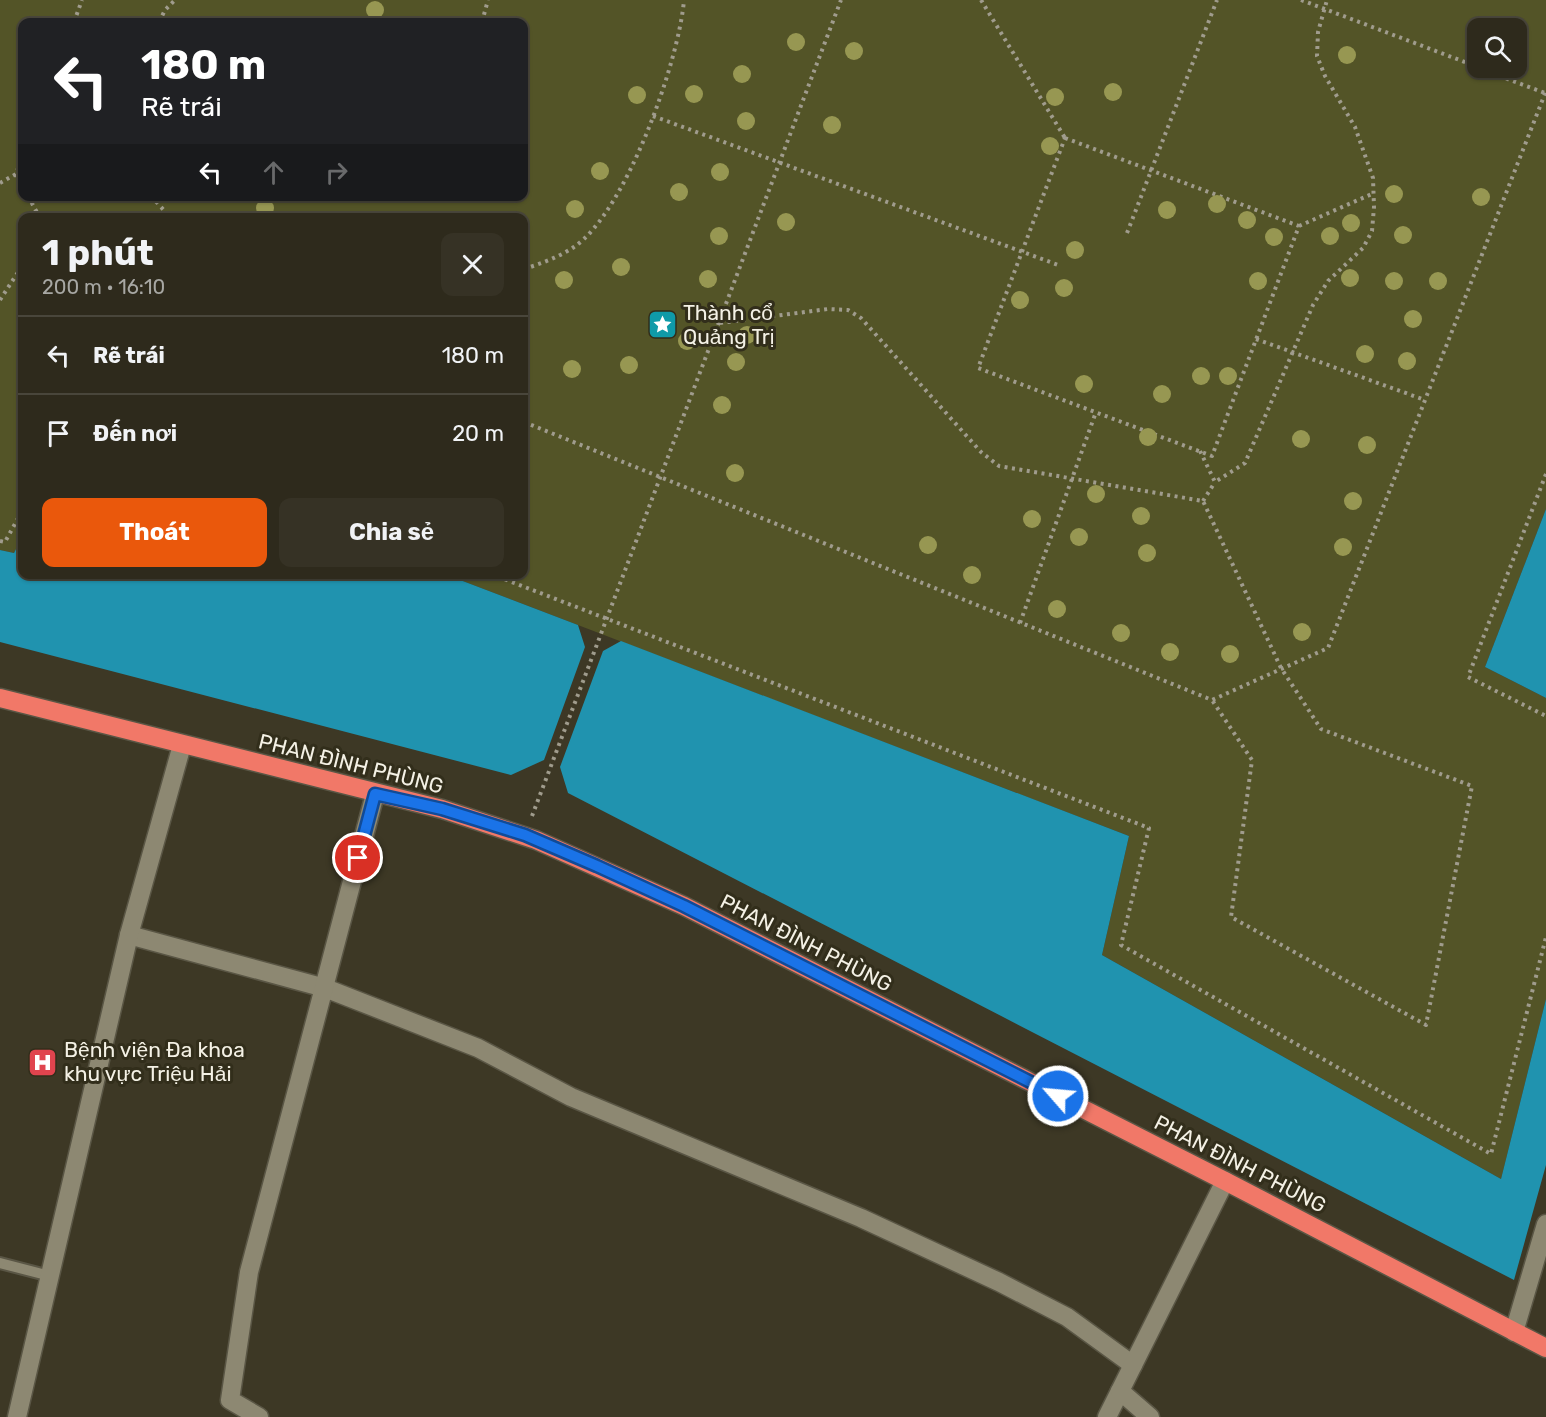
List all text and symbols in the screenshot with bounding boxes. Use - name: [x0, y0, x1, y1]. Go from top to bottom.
- map controls: [1467, 18, 1527, 78]
- button: search: [1467, 18, 1527, 78]
- text: 180 m: [141, 40, 266, 90]
- icon: left: [42, 42, 120, 120]
- text: Rẽ trái: [141, 91, 222, 123]
- icon: left: [194, 156, 227, 189]
- icon: ahead: [257, 156, 290, 189]
- icon: right: [320, 156, 353, 189]
- text: 1 phút: [42, 231, 154, 274]
- button: close: [441, 233, 504, 296]
- text: 200 m · 16:10: [42, 275, 165, 299]
- place label: Thành cổ Quảng Trị: [683, 300, 775, 349]
- place icon: Thành cổ Quảng Trị: [646, 309, 678, 341]
- icon: left: [42, 339, 75, 372]
- text: Rẽ trái: [93, 342, 165, 369]
- text: 180 m: [442, 342, 504, 369]
- icon: arrive: [42, 417, 75, 450]
- text: Đến nơi: [93, 420, 177, 447]
- text: 20 m: [452, 420, 504, 447]
- button: Thoát: [42, 498, 267, 567]
- button: Chia sẻ: [279, 498, 504, 567]
- street label: PHAN ĐÌNH PHÙNG: [256, 728, 446, 799]
- pin: [332, 832, 383, 883]
- icon: arrive: [341, 841, 374, 874]
- street label: PHAN ĐÌNH PHÙNG: [716, 888, 896, 997]
- place label: Bệnh viện Đa khoa khu vực Triệu Hải: [64, 1037, 245, 1086]
- hospital icon: Bệnh viện Đa khoa khu vực Triệu Hải: [27, 1046, 59, 1078]
- position arrow: [1026, 1064, 1090, 1128]
- street label: PHAN ĐÌNH PHÙNG: [1150, 1109, 1330, 1218]

